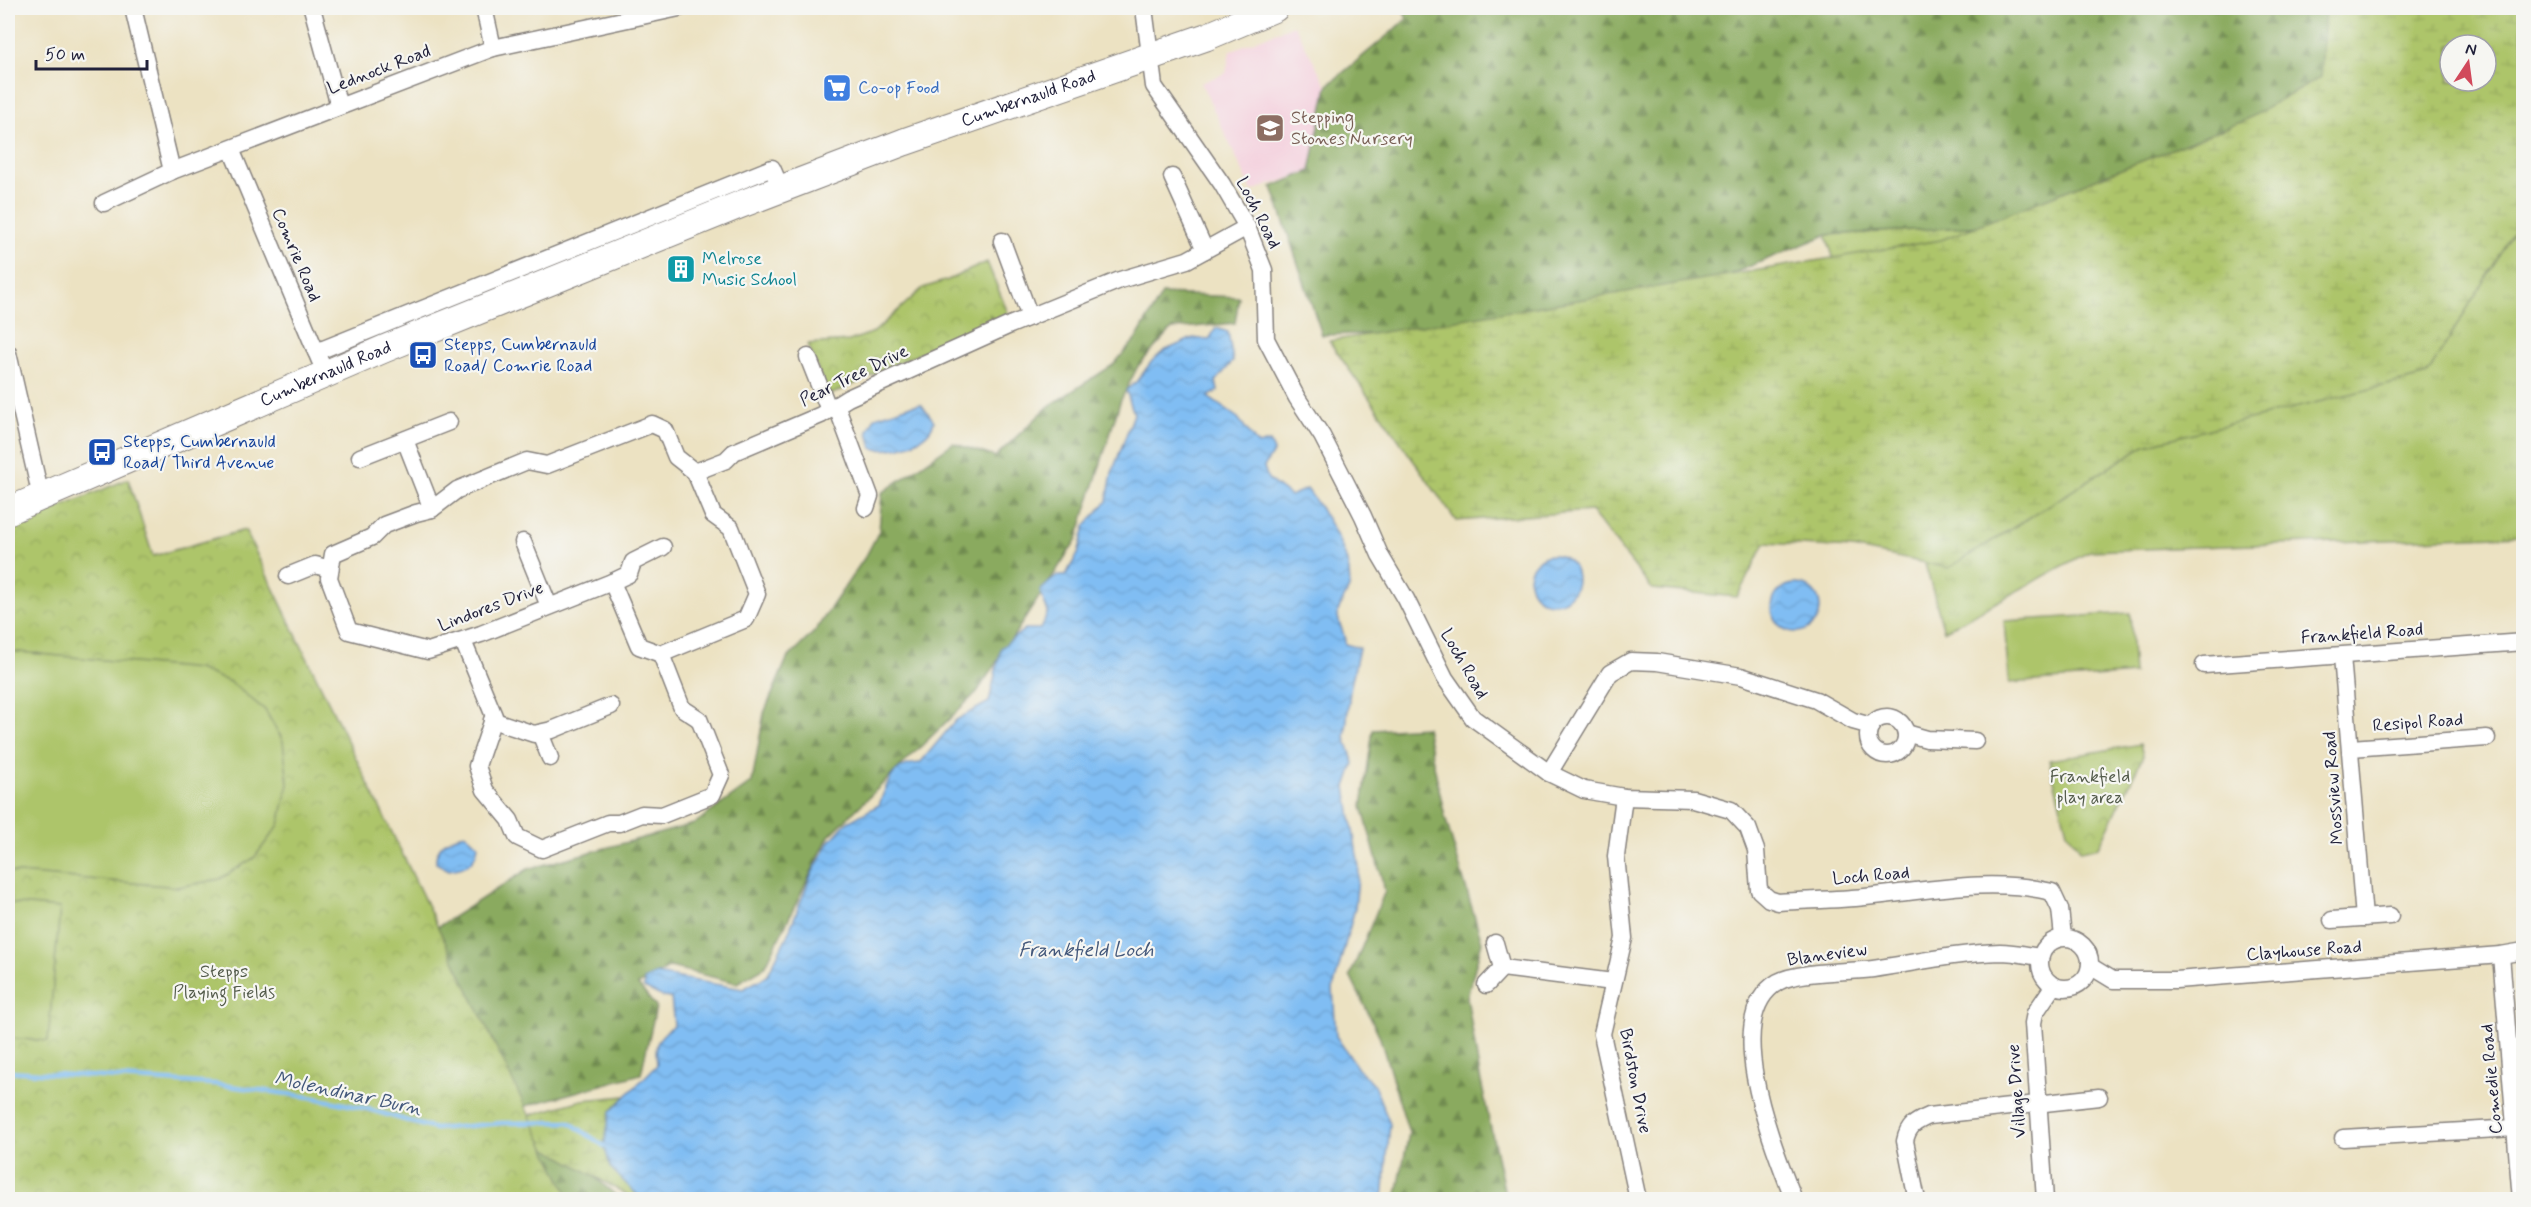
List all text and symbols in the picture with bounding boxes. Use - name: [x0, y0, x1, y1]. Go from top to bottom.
- scale bar: [36, 33, 147, 71]
- north arrow: [2438, 33, 2498, 93]
- text: N: [2463, 38, 2479, 61]
- street label: Lednock Road: [324, 39, 434, 101]
- text: 50 m: [45, 43, 85, 67]
- street label: Cumbernauld Road: [958, 64, 1099, 133]
- supermarket icon: Co-op Food: [821, 72, 853, 104]
- place label: Co-op Food: [858, 76, 940, 100]
- place label: Stepping Stones Nursery: [1291, 106, 1413, 151]
- school or university icon: Stepping Stones Nursery: [1254, 112, 1286, 144]
- street label: Loch Road: [1230, 173, 1286, 253]
- street label: Comrie Road: [265, 204, 327, 306]
- place label: Melrose Music School: [702, 247, 797, 292]
- building icon: Melrose Music School: [665, 253, 697, 285]
- place label: Stepps, Cumbernauld Road/ Comrie Road: [444, 333, 597, 378]
- street label: Cumbernauld Road: [256, 335, 395, 413]
- bus stop icon: Stepps, Cumbernauld Road/ Comrie Road: [407, 339, 439, 371]
- street label: Pear Tree Drive: [796, 339, 912, 413]
- place label: Stepps, Cumbernauld Road/ Third Avenue: [123, 430, 276, 475]
- bus stop icon: Stepps, Cumbernauld Road/ Third Avenue: [86, 436, 118, 468]
- street label: Lindores Drive: [435, 576, 547, 638]
- street label: Frankfield Road: [2300, 618, 2424, 650]
- street label: Loch Road: [1434, 625, 1494, 703]
- street label: Resipol Road: [2372, 708, 2464, 738]
- street label: Mossview Road: [2318, 731, 2350, 845]
- park label: Frankfield play area: [2050, 765, 2130, 810]
- street label: Loch Road: [1831, 861, 1911, 891]
- street label: Clayhouse Road: [2245, 935, 2363, 967]
- water label: Frankfield Loch: [1018, 937, 1154, 964]
- street label: Blaneview: [1786, 937, 1869, 972]
- park label: Stepps Playing Fields: [173, 960, 275, 1007]
- street label: Comedie Road: [2475, 1023, 2509, 1135]
- street label: Birdston Drive: [1613, 1026, 1657, 1136]
- street label: Village Drive: [2002, 1043, 2032, 1139]
- water label: Molendinar Burn: [272, 1065, 424, 1123]

